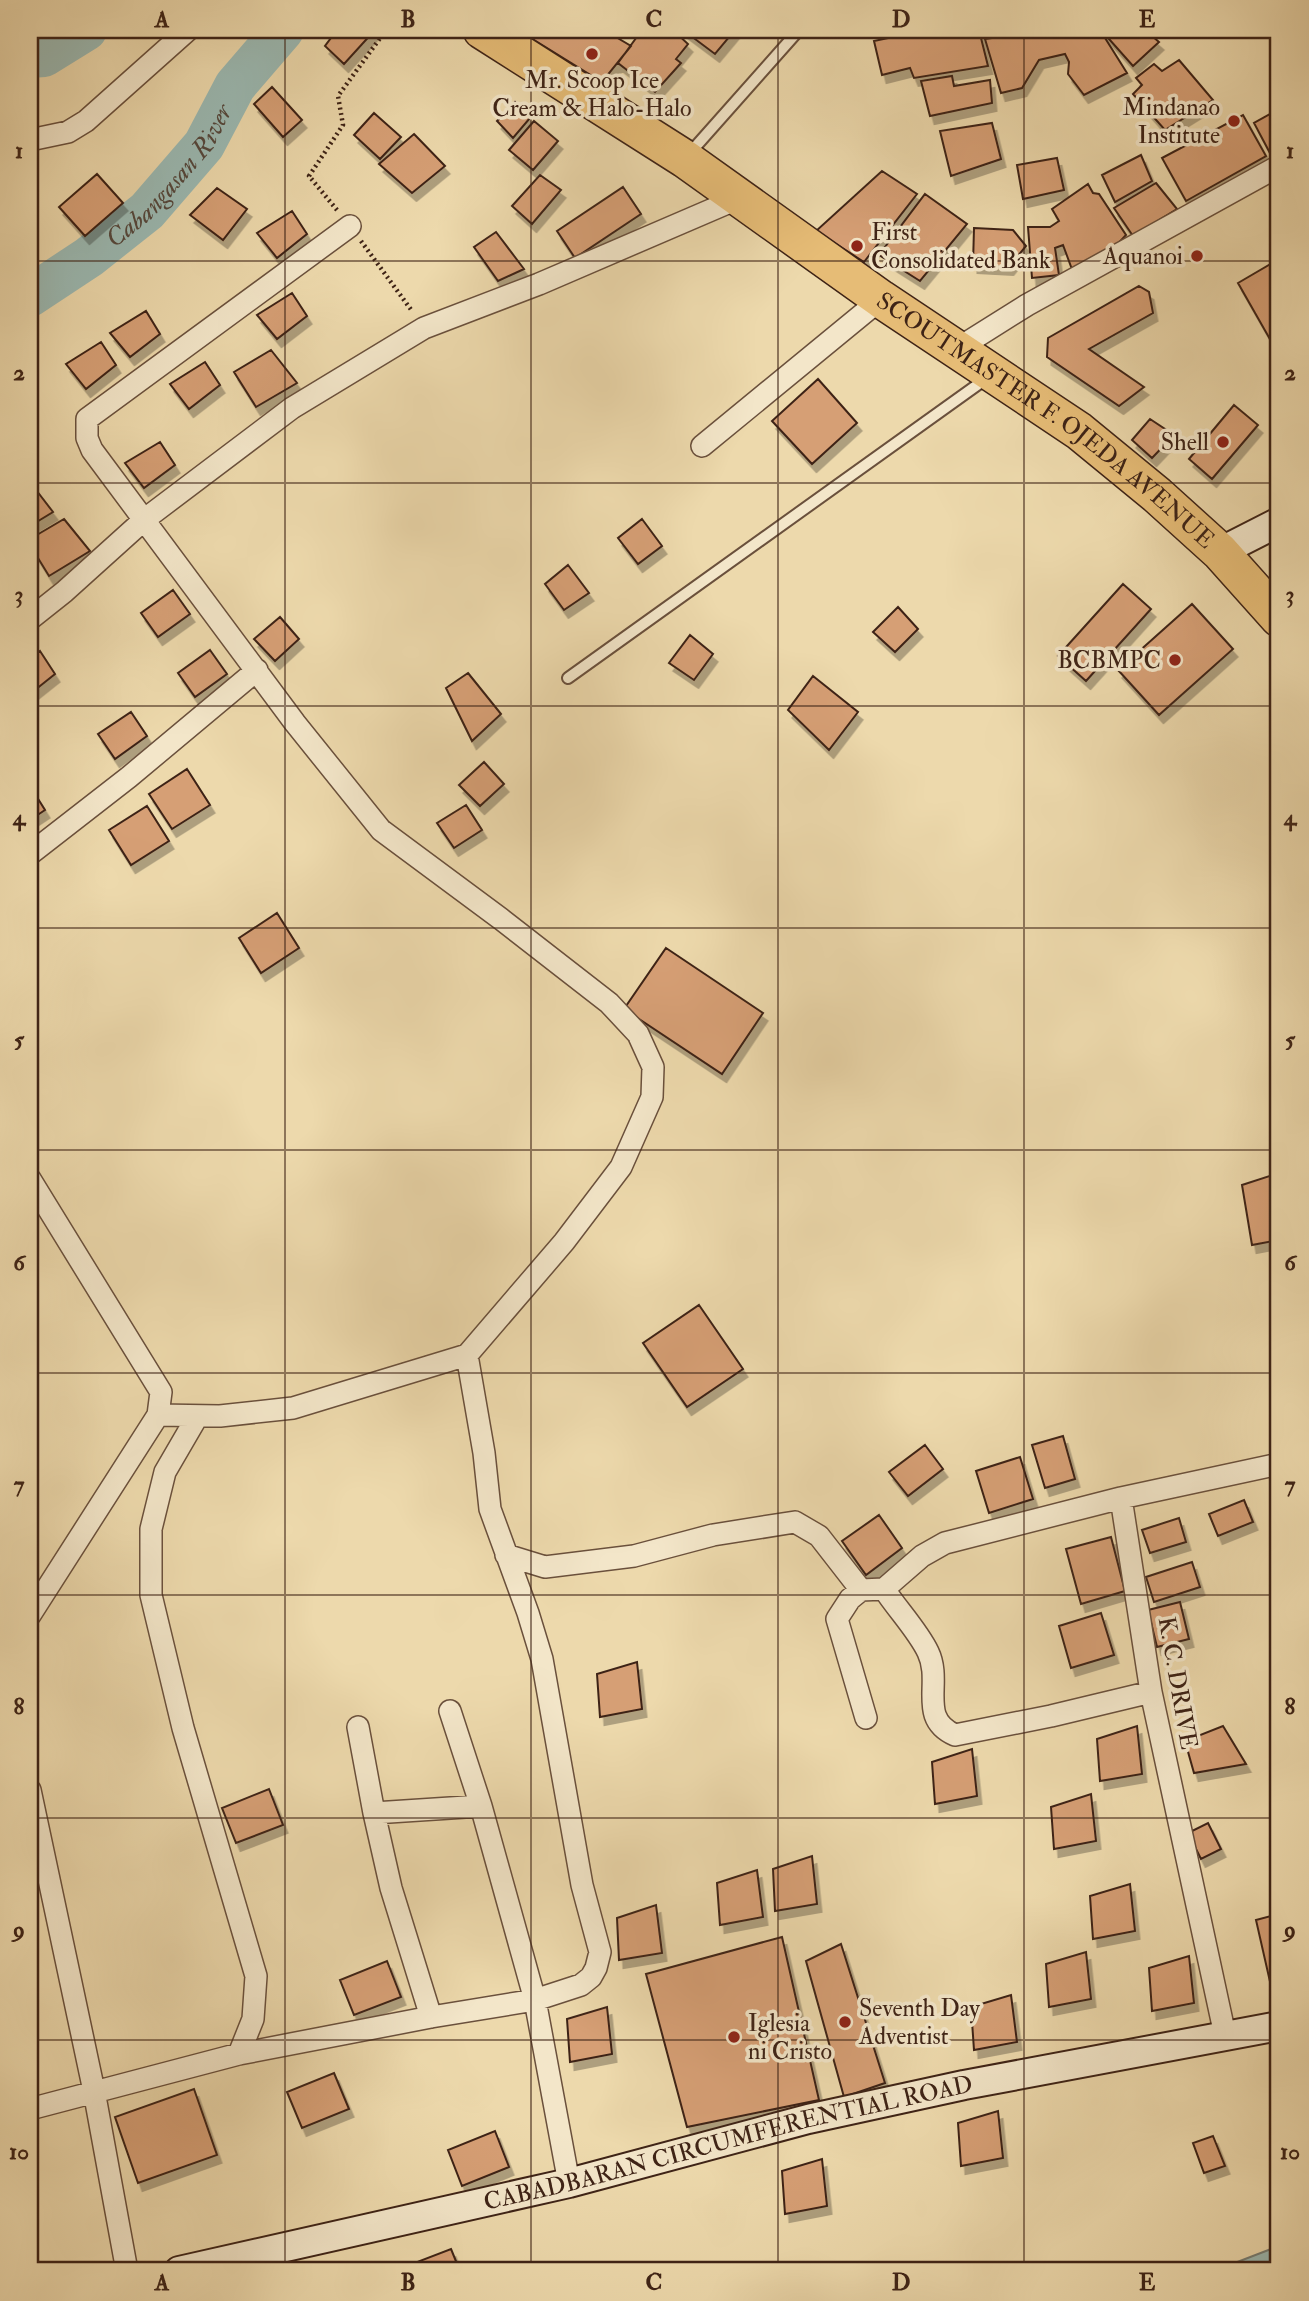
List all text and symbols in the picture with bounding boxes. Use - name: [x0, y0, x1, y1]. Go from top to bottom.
- text: A: [154, 5, 170, 34]
- text: B: [400, 5, 416, 34]
- text: C: [646, 5, 662, 34]
- text: D: [892, 5, 910, 34]
- text: E: [1139, 5, 1156, 34]
- marker: Mr. Scoop Ice Cream & Halo-Halo: [584, 46, 600, 62]
- place label: Mr. Scoop Ice Cream & Halo-Halo: [492, 65, 692, 124]
- place label: Mindanao Institute: [1123, 92, 1220, 151]
- water label: Cabangasan River: [99, 98, 240, 255]
- marker: Mindanao Institute: [1226, 113, 1242, 129]
- text: 1: [15, 136, 23, 165]
- text: 1: [1286, 136, 1294, 165]
- place label: First Consolidated Bank: [871, 217, 1051, 276]
- marker: First Consolidated Bank: [849, 238, 865, 254]
- place label: Aquanoi: [1102, 241, 1183, 272]
- marker: Aquanoi: [1189, 248, 1205, 264]
- street label: SCOUTMASTER F. OJEDA AVENUE: [870, 285, 1221, 556]
- text: 2: [13, 358, 25, 387]
- text: 2: [1284, 358, 1296, 387]
- place label: Shell: [1161, 427, 1209, 458]
- marker: Shell: [1215, 434, 1231, 450]
- text: 3: [15, 580, 23, 609]
- text: 3: [1286, 580, 1294, 609]
- place label: BCBMPC: [1057, 645, 1161, 676]
- marker: BCBMPC: [1167, 652, 1183, 668]
- text: 4: [12, 803, 27, 832]
- text: 4: [1283, 803, 1298, 832]
- text: 5: [14, 1025, 25, 1054]
- text: 5: [1285, 1025, 1296, 1054]
- text: 6: [13, 1248, 27, 1277]
- text: 6: [1284, 1248, 1298, 1277]
- text: 7: [14, 1470, 25, 1499]
- text: 7: [1285, 1470, 1296, 1499]
- street label: K. C. DRIVE: [1151, 1614, 1204, 1752]
- text: 8: [14, 1692, 25, 1721]
- text: 8: [1285, 1692, 1296, 1721]
- text: 9: [11, 1915, 25, 1944]
- text: 9: [1282, 1915, 1296, 1944]
- place label: Seventh Day Adventist: [858, 1993, 980, 2052]
- place label: Iglesia ni Cristo: [748, 2008, 832, 2067]
- marker: Seventh Day Adventist: [837, 2014, 853, 2030]
- marker: Iglesia ni Cristo: [726, 2029, 742, 2045]
- street label: CABADBARAN CIRCUMFERENTIAL ROAD: [481, 2069, 976, 2218]
- text: 10: [9, 2137, 29, 2166]
- text: 10: [1280, 2137, 1300, 2166]
- text: A: [154, 2268, 170, 2297]
- text: B: [400, 2268, 416, 2297]
- text: C: [646, 2268, 662, 2297]
- text: D: [892, 2268, 910, 2297]
- text: E: [1139, 2268, 1156, 2297]

